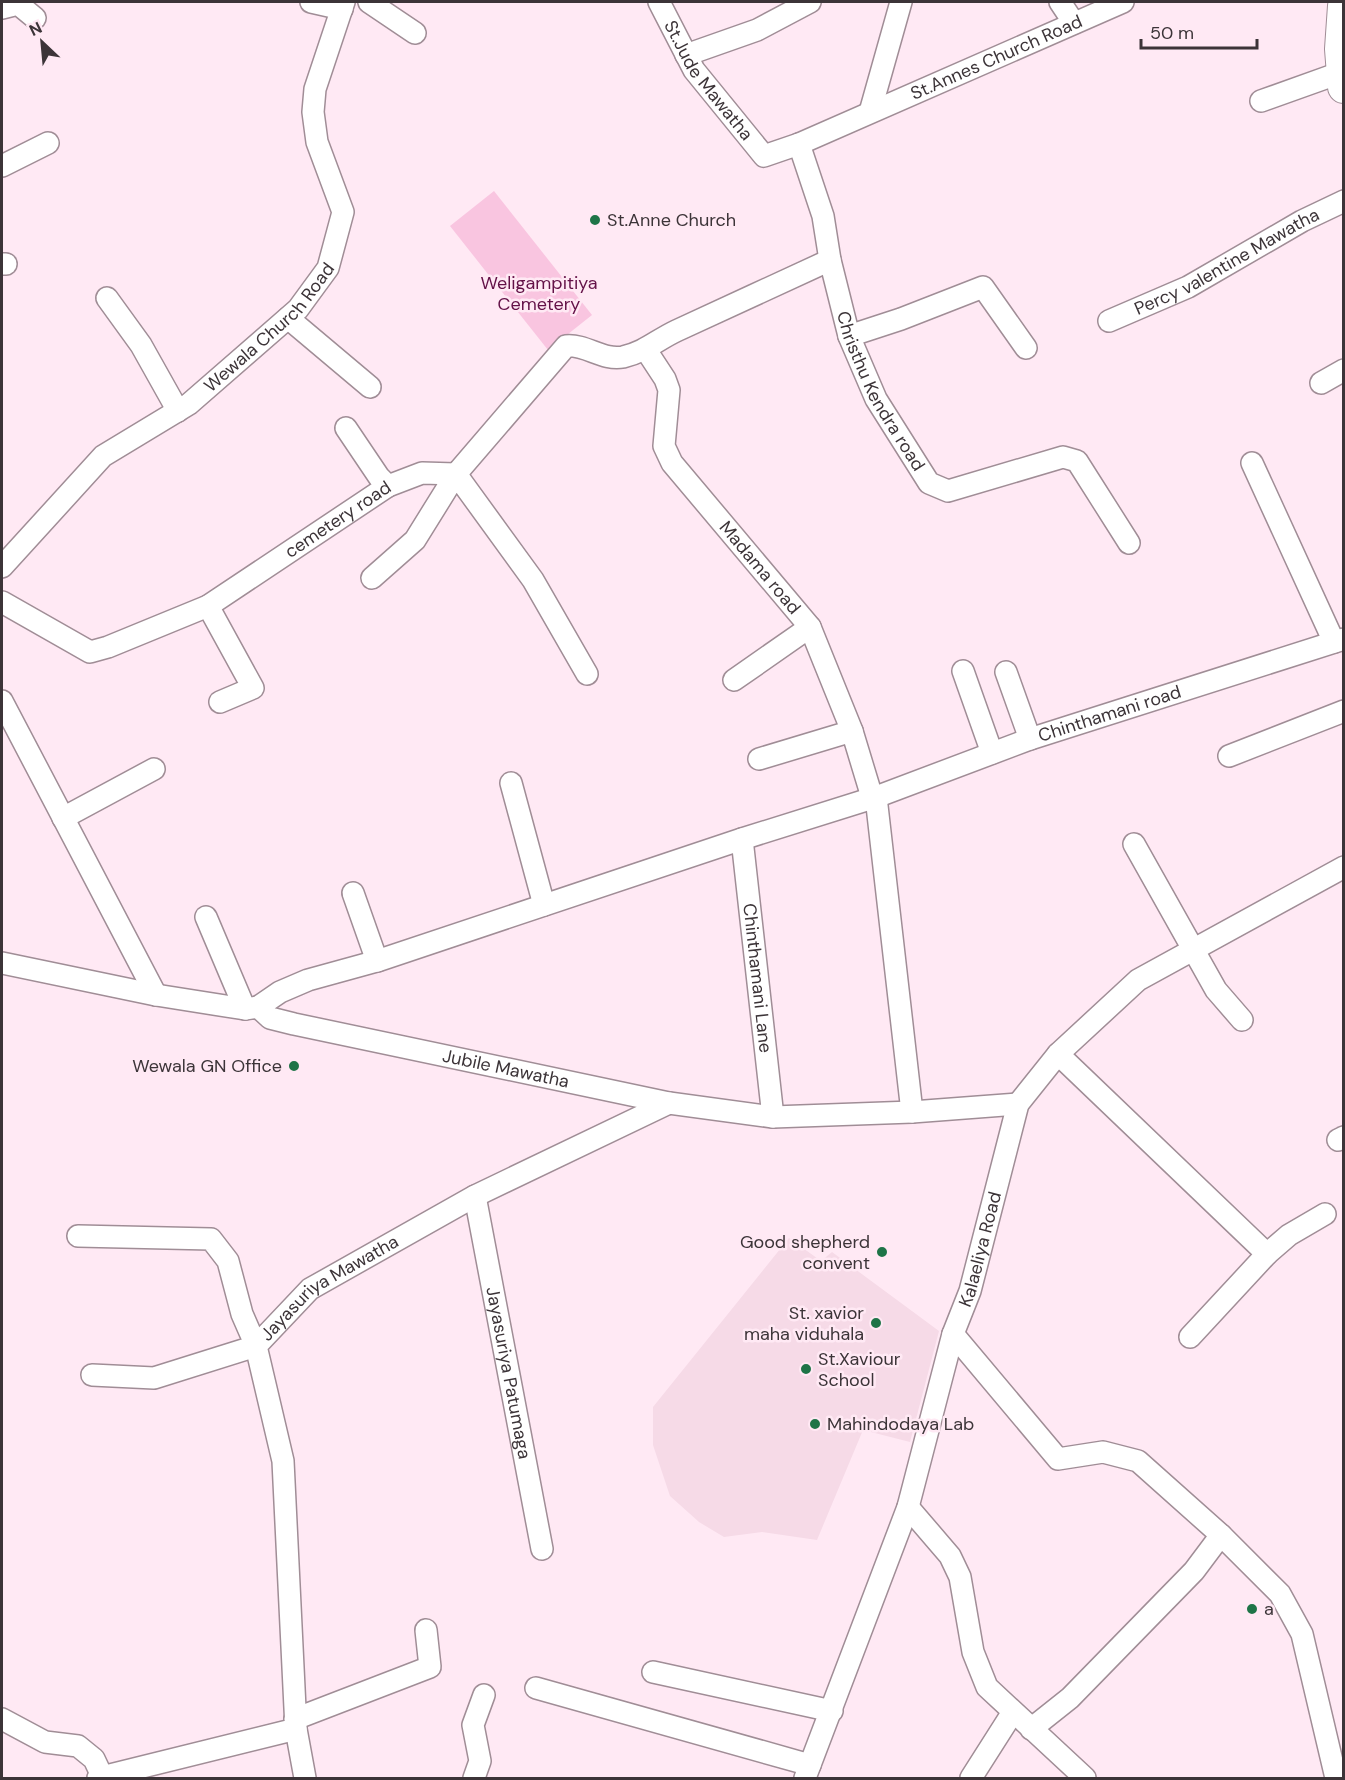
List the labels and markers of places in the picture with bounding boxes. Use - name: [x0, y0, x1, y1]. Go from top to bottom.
- place label: St.Anne Church: [607, 208, 736, 232]
- marker: St.Anne Church: [588, 213, 602, 227]
- place label: Wewala GN Office: [132, 1054, 282, 1078]
- marker: Wewala GN Office: [287, 1059, 301, 1073]
- place label: Good shepherd convent: [740, 1230, 870, 1275]
- marker: Good shepherd convent: [875, 1245, 889, 1259]
- place label: St. xavior maha viduhala: [744, 1301, 864, 1346]
- marker: St. xavior maha viduhala: [869, 1316, 883, 1330]
- place label: St.Xaviour School: [818, 1347, 901, 1392]
- marker: St.Xaviour School: [799, 1362, 813, 1376]
- place label: Mahindodaya Lab: [827, 1412, 974, 1436]
- marker: Mahindodaya Lab: [808, 1417, 822, 1431]
- place label: a: [1264, 1597, 1274, 1621]
- marker: a: [1245, 1602, 1259, 1616]

